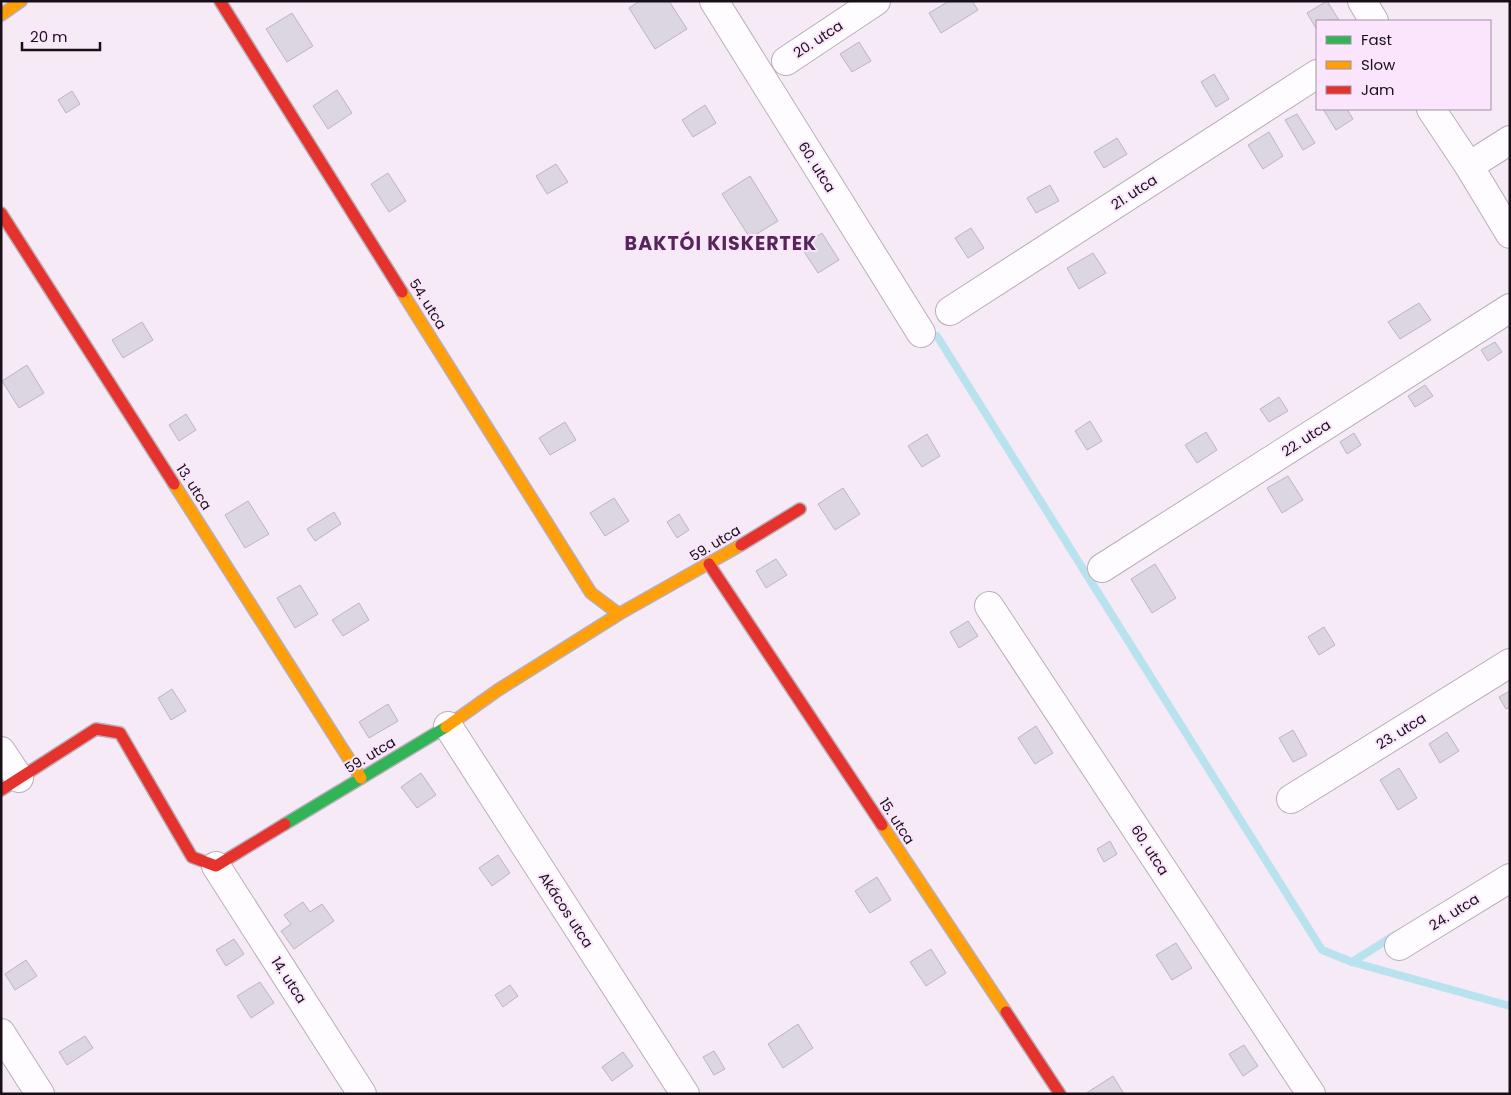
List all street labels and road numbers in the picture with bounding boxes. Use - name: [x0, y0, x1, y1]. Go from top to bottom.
- street label: 20. utca: [789, 15, 847, 63]
- street label: 60. utca: [794, 138, 840, 196]
- street label: 21. utca: [1107, 170, 1161, 214]
- street label: 54. utca: [405, 275, 451, 333]
- street label: 22. utca: [1278, 415, 1334, 461]
- street label: 13. utca: [172, 460, 216, 514]
- street label: 59. utca: [686, 520, 744, 566]
- street label: 23. utca: [1372, 708, 1430, 754]
- street label: 59. utca: [341, 732, 399, 778]
- street label: 15. utca: [874, 794, 920, 848]
- street label: 60. utca: [1126, 821, 1174, 879]
- street label: Akácos utca: [534, 868, 598, 952]
- street label: 24. utca: [1425, 889, 1483, 935]
- street label: 14. utca: [266, 953, 312, 1007]

